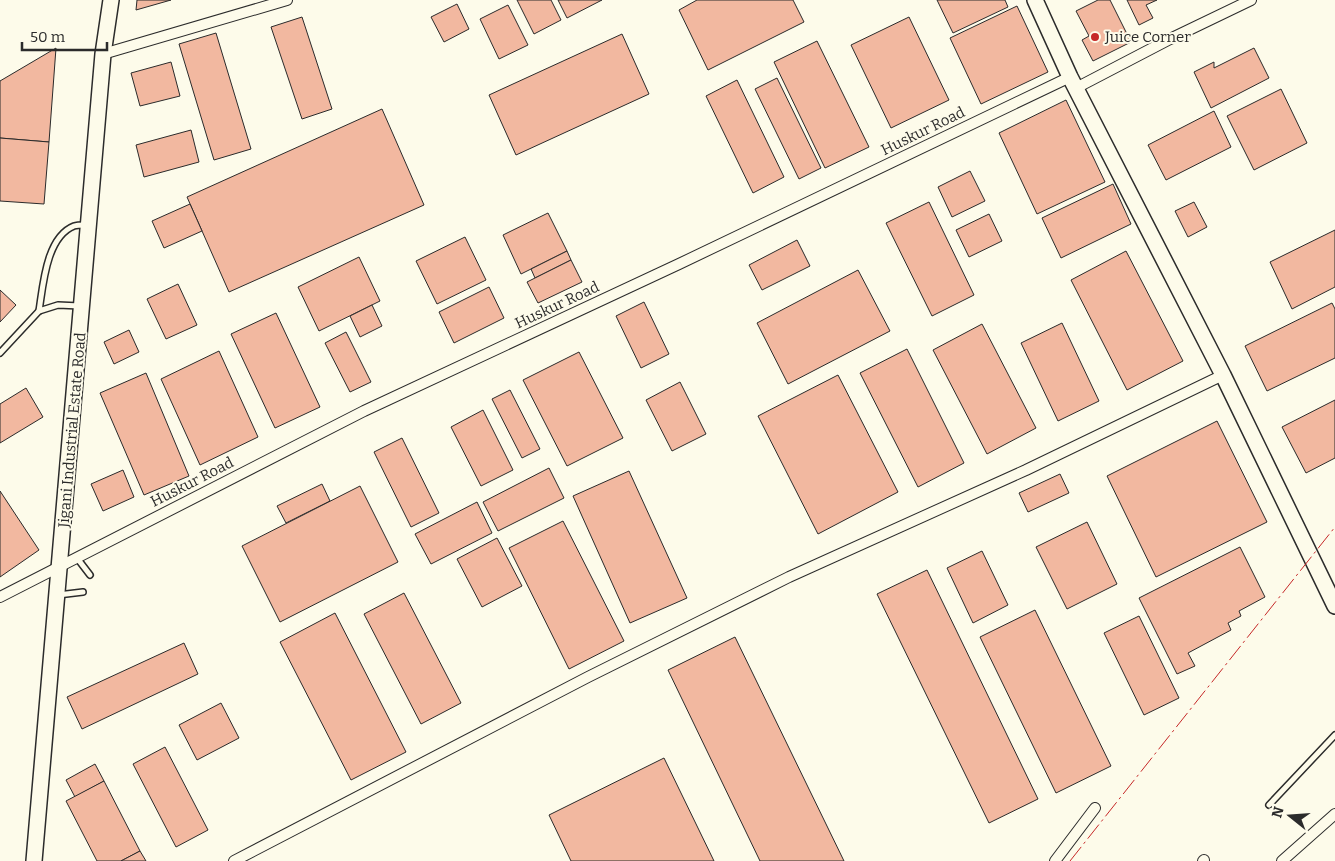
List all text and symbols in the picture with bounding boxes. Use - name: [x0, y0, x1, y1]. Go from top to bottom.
- scale bar: [22, 20, 108, 52]
- text: 50 m: [30, 28, 66, 46]
- place label: Juice Corner: [1104, 28, 1191, 46]
- marker: Juice Corner: [1089, 31, 1101, 43]
- street label: Huskur Road: [878, 103, 968, 159]
- street label: Huskur Road: [512, 278, 602, 332]
- street label: Jigani Industrial Estate Road: [54, 331, 90, 529]
- street label: Huskur Road: [147, 453, 237, 511]
- north arrow: [1265, 791, 1315, 841]
- text: N: [1268, 805, 1288, 820]

